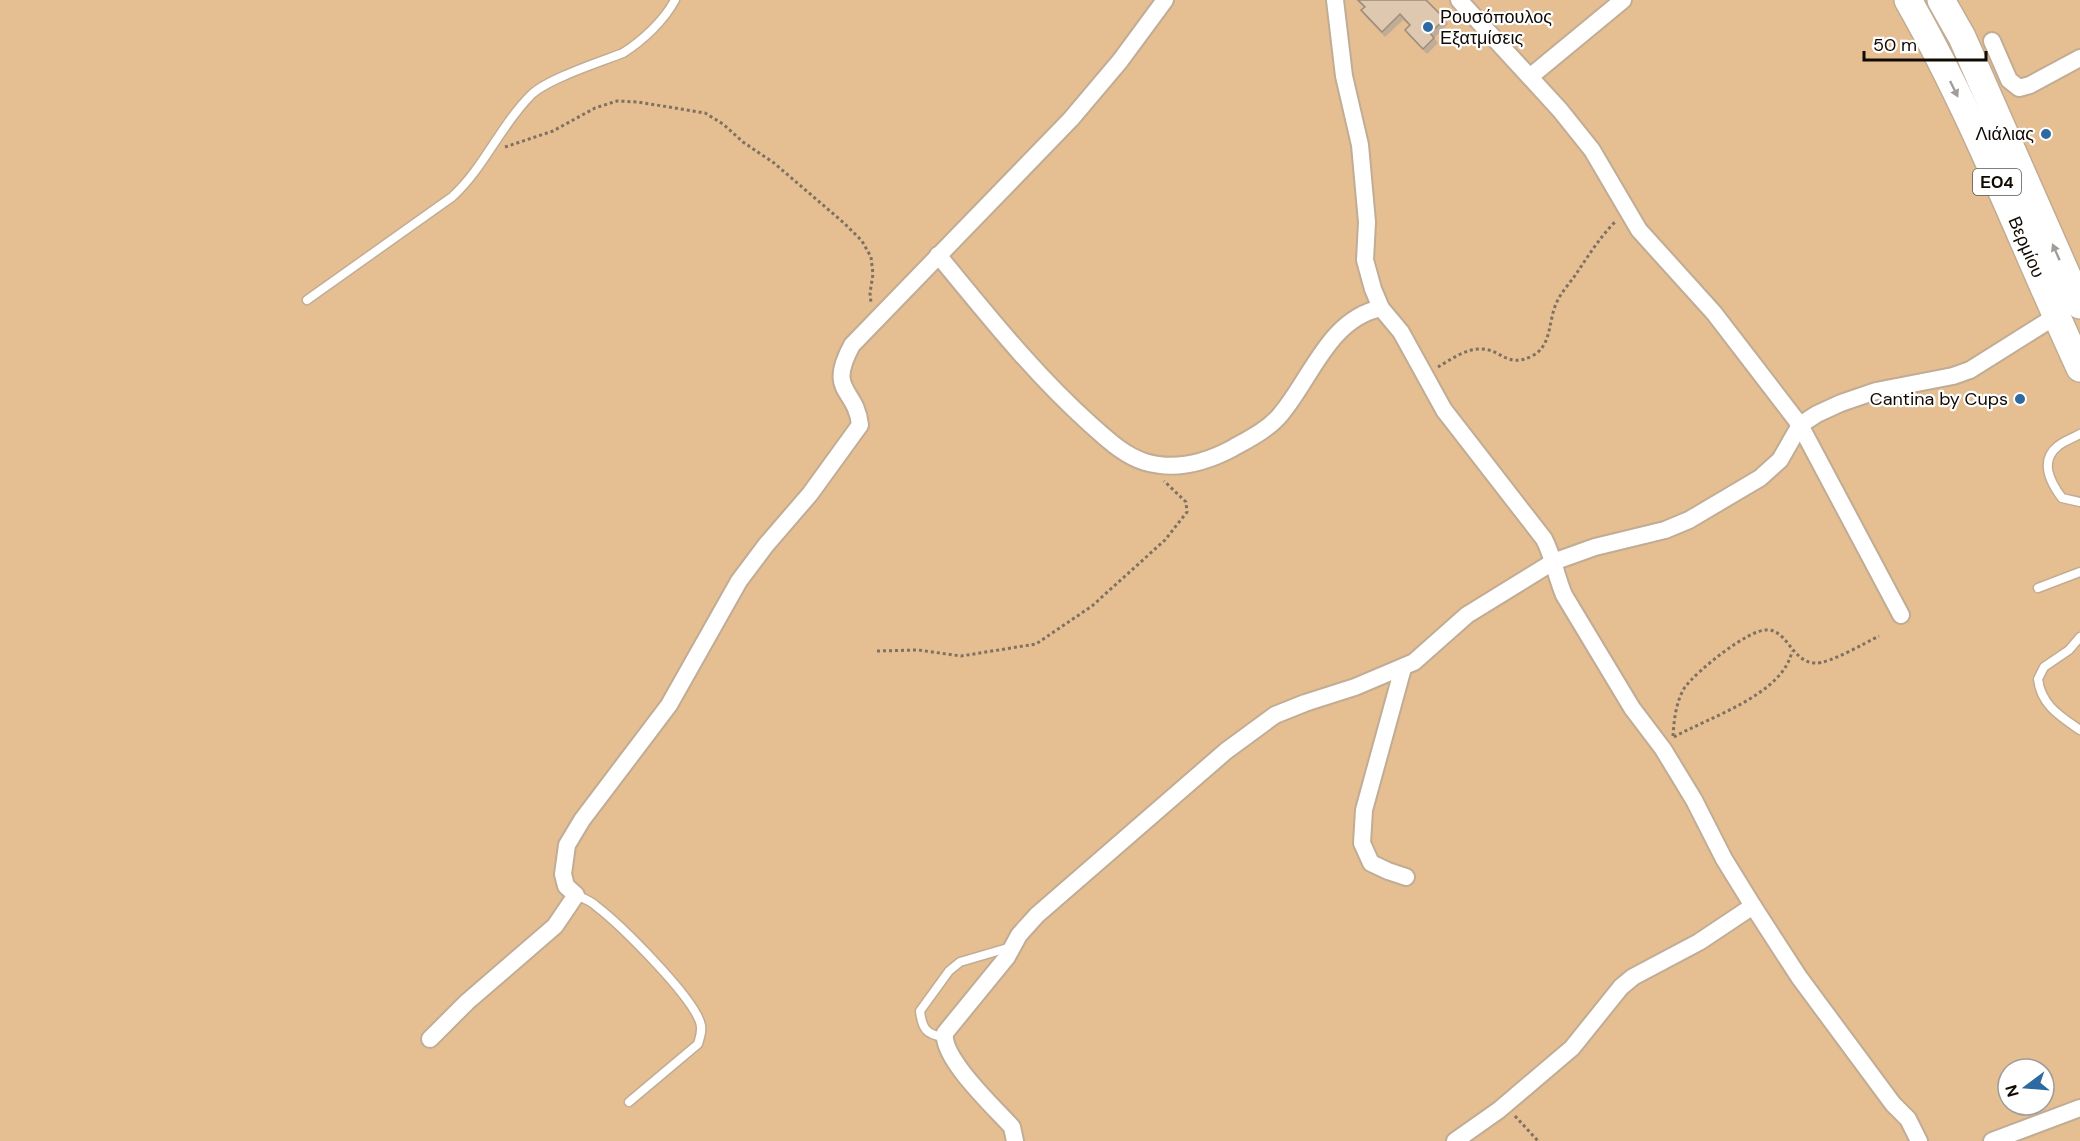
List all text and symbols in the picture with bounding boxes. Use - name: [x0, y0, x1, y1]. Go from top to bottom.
- place label: Ρουσόπουλος Εξατμίσεις: [1440, 5, 1552, 50]
- marker: Ρουσόπουλος Εξατμίσεις: [1421, 20, 1435, 34]
- scale bar: [1864, 24, 1986, 62]
- text: 50 m: [1873, 33, 1917, 57]
- one-way arrow: [1949, 80, 1959, 98]
- place label: Λιάλιας: [1975, 122, 2034, 146]
- marker: Λιάλιας: [2039, 127, 2053, 141]
- road number: ΕΟ4: [1973, 169, 2021, 195]
- street label: Βερμίου: [2002, 213, 2050, 281]
- one-way arrow: [2051, 243, 2061, 261]
- place label: Cantina by Cups: [1870, 387, 2008, 411]
- marker: Cantina by Cups: [2013, 392, 2027, 406]
- north arrow: [1996, 1057, 2056, 1117]
- text: N: [2000, 1082, 2024, 1100]

